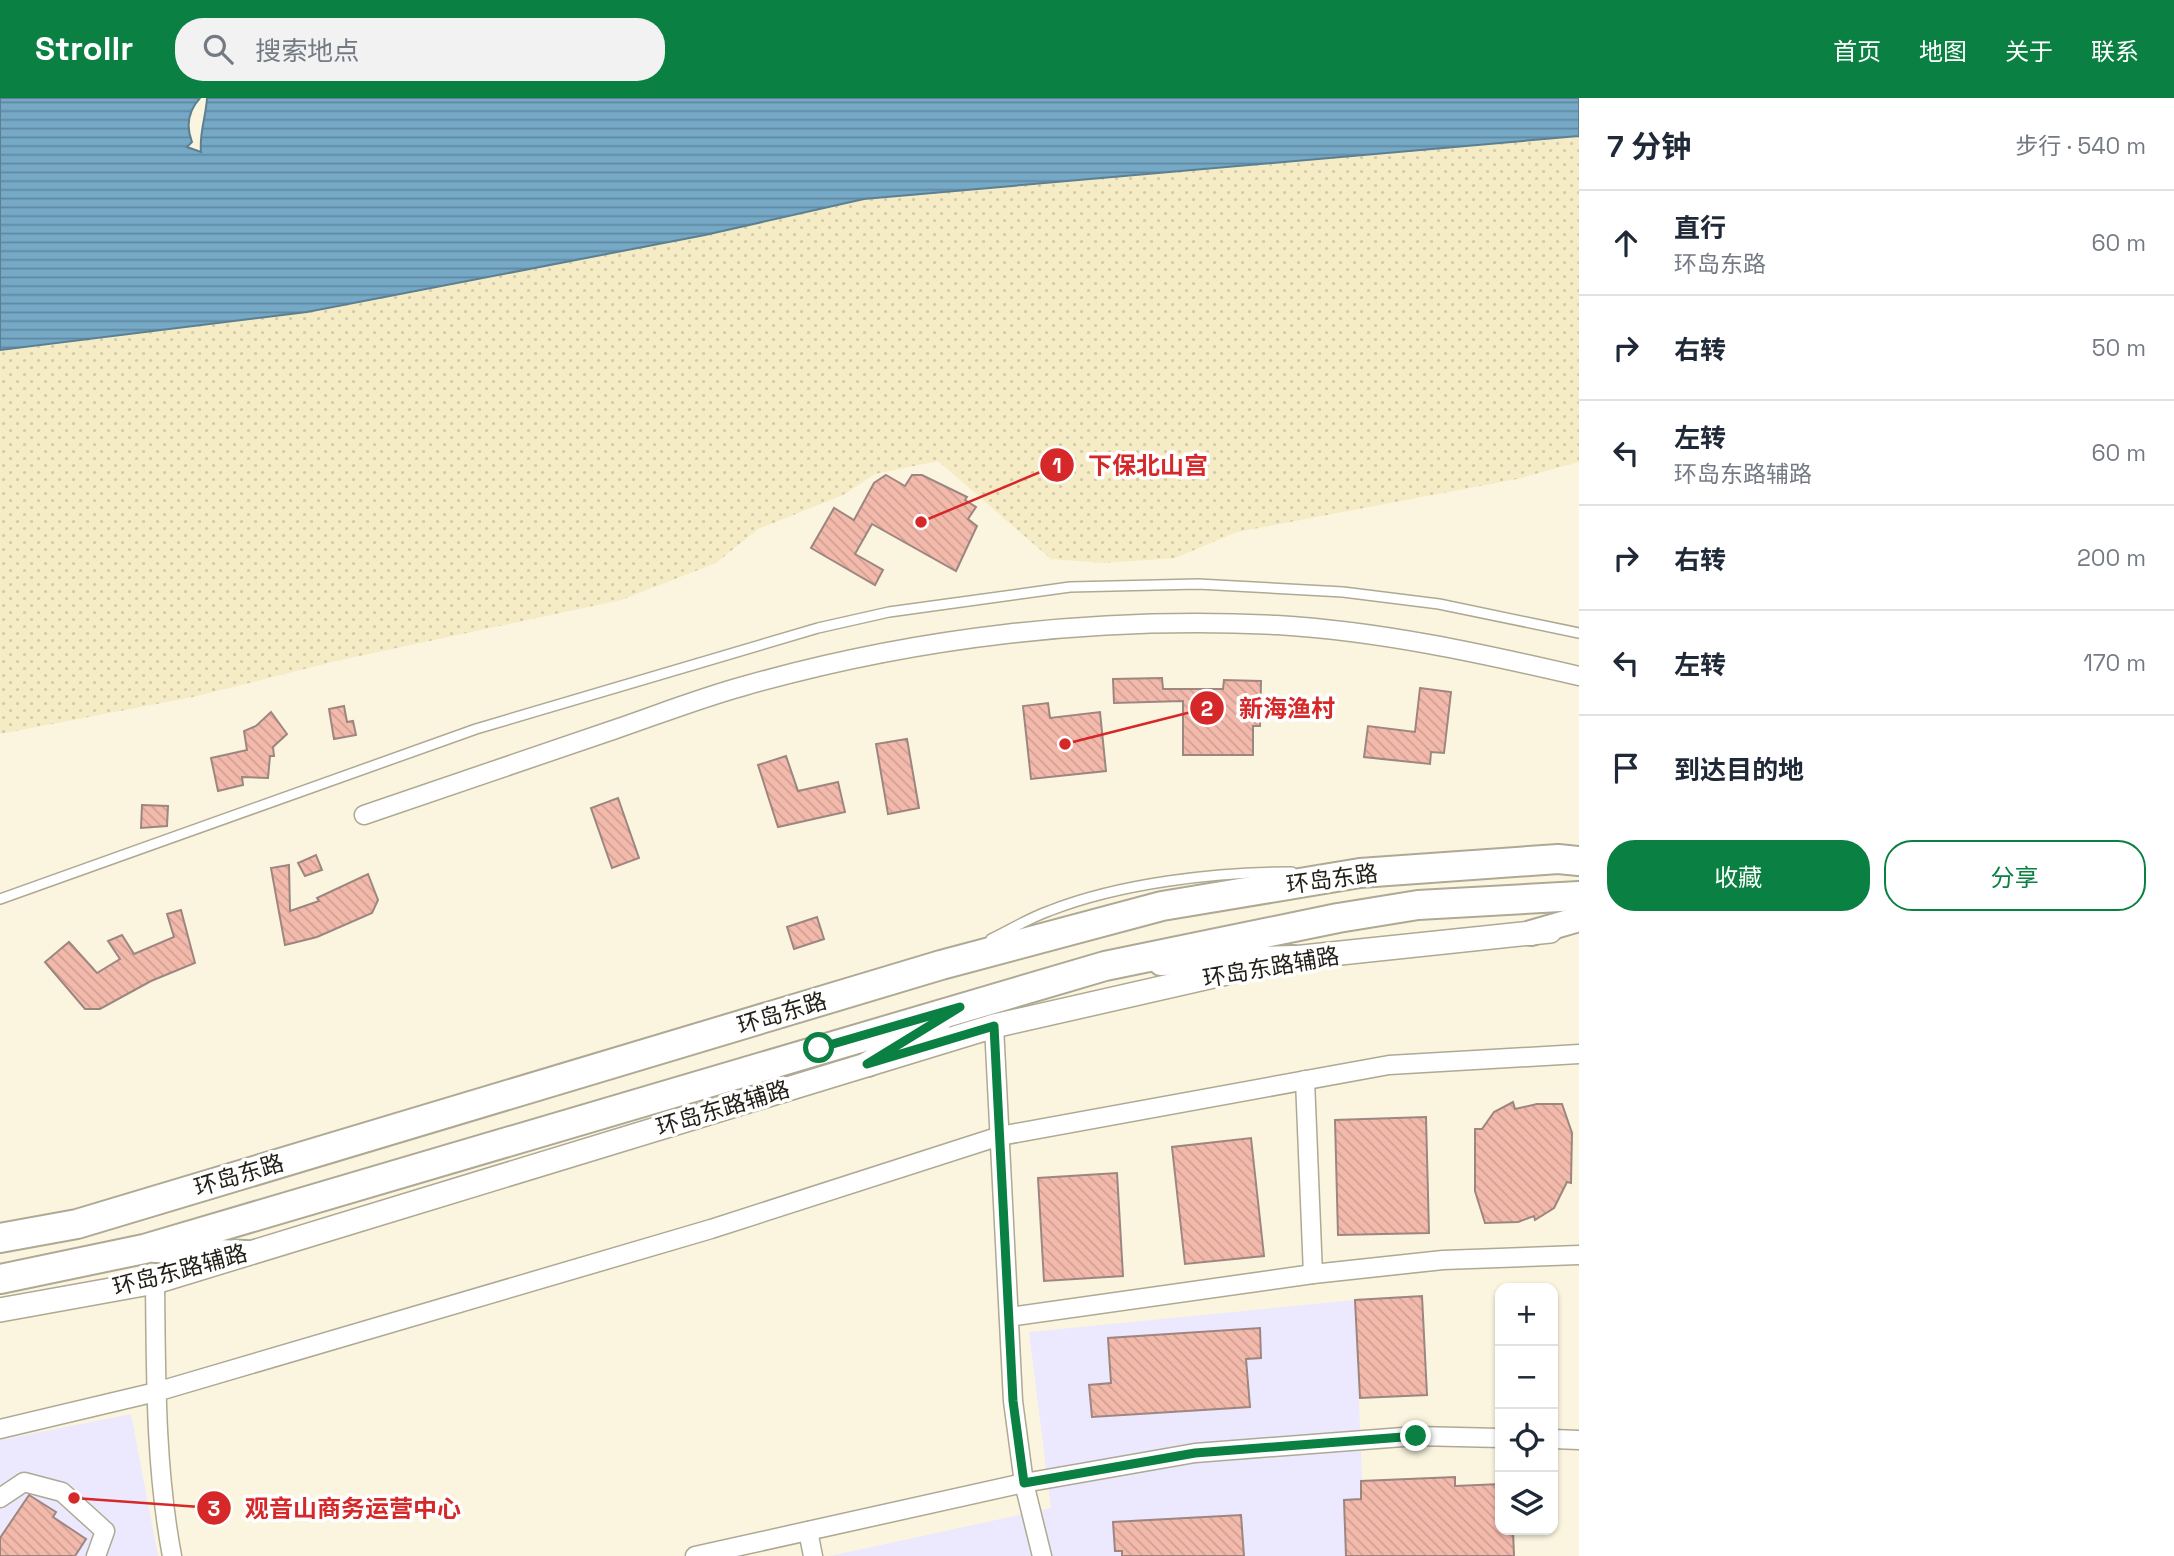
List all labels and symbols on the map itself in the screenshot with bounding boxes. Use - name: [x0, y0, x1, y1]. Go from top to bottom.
- callout: 下保北山宫: [1039, 443, 1222, 488]
- text: 下保北山宫: [1088, 450, 1208, 481]
- text: 1: [1052, 452, 1062, 479]
- callout: 新海渔村: [1190, 686, 1349, 731]
- text: 新海渔村: [1239, 693, 1335, 724]
- text: 2: [1201, 695, 1213, 722]
- street label: 环岛东路: [1284, 858, 1380, 900]
- street label: 环岛东路辅路: [1200, 940, 1342, 994]
- street label: 环岛东路: [734, 985, 830, 1041]
- route start: [803, 1032, 834, 1063]
- street label: 环岛东路辅路: [653, 1073, 793, 1143]
- street label: 环岛东路: [191, 1147, 287, 1203]
- street label: 环岛东路辅路: [109, 1238, 251, 1302]
- route end: [1400, 1420, 1431, 1451]
- callout: 观音山商务运营中心: [196, 1486, 475, 1531]
- text: 观音山商务运营中心: [245, 1493, 461, 1524]
- text: 3: [208, 1495, 220, 1522]

